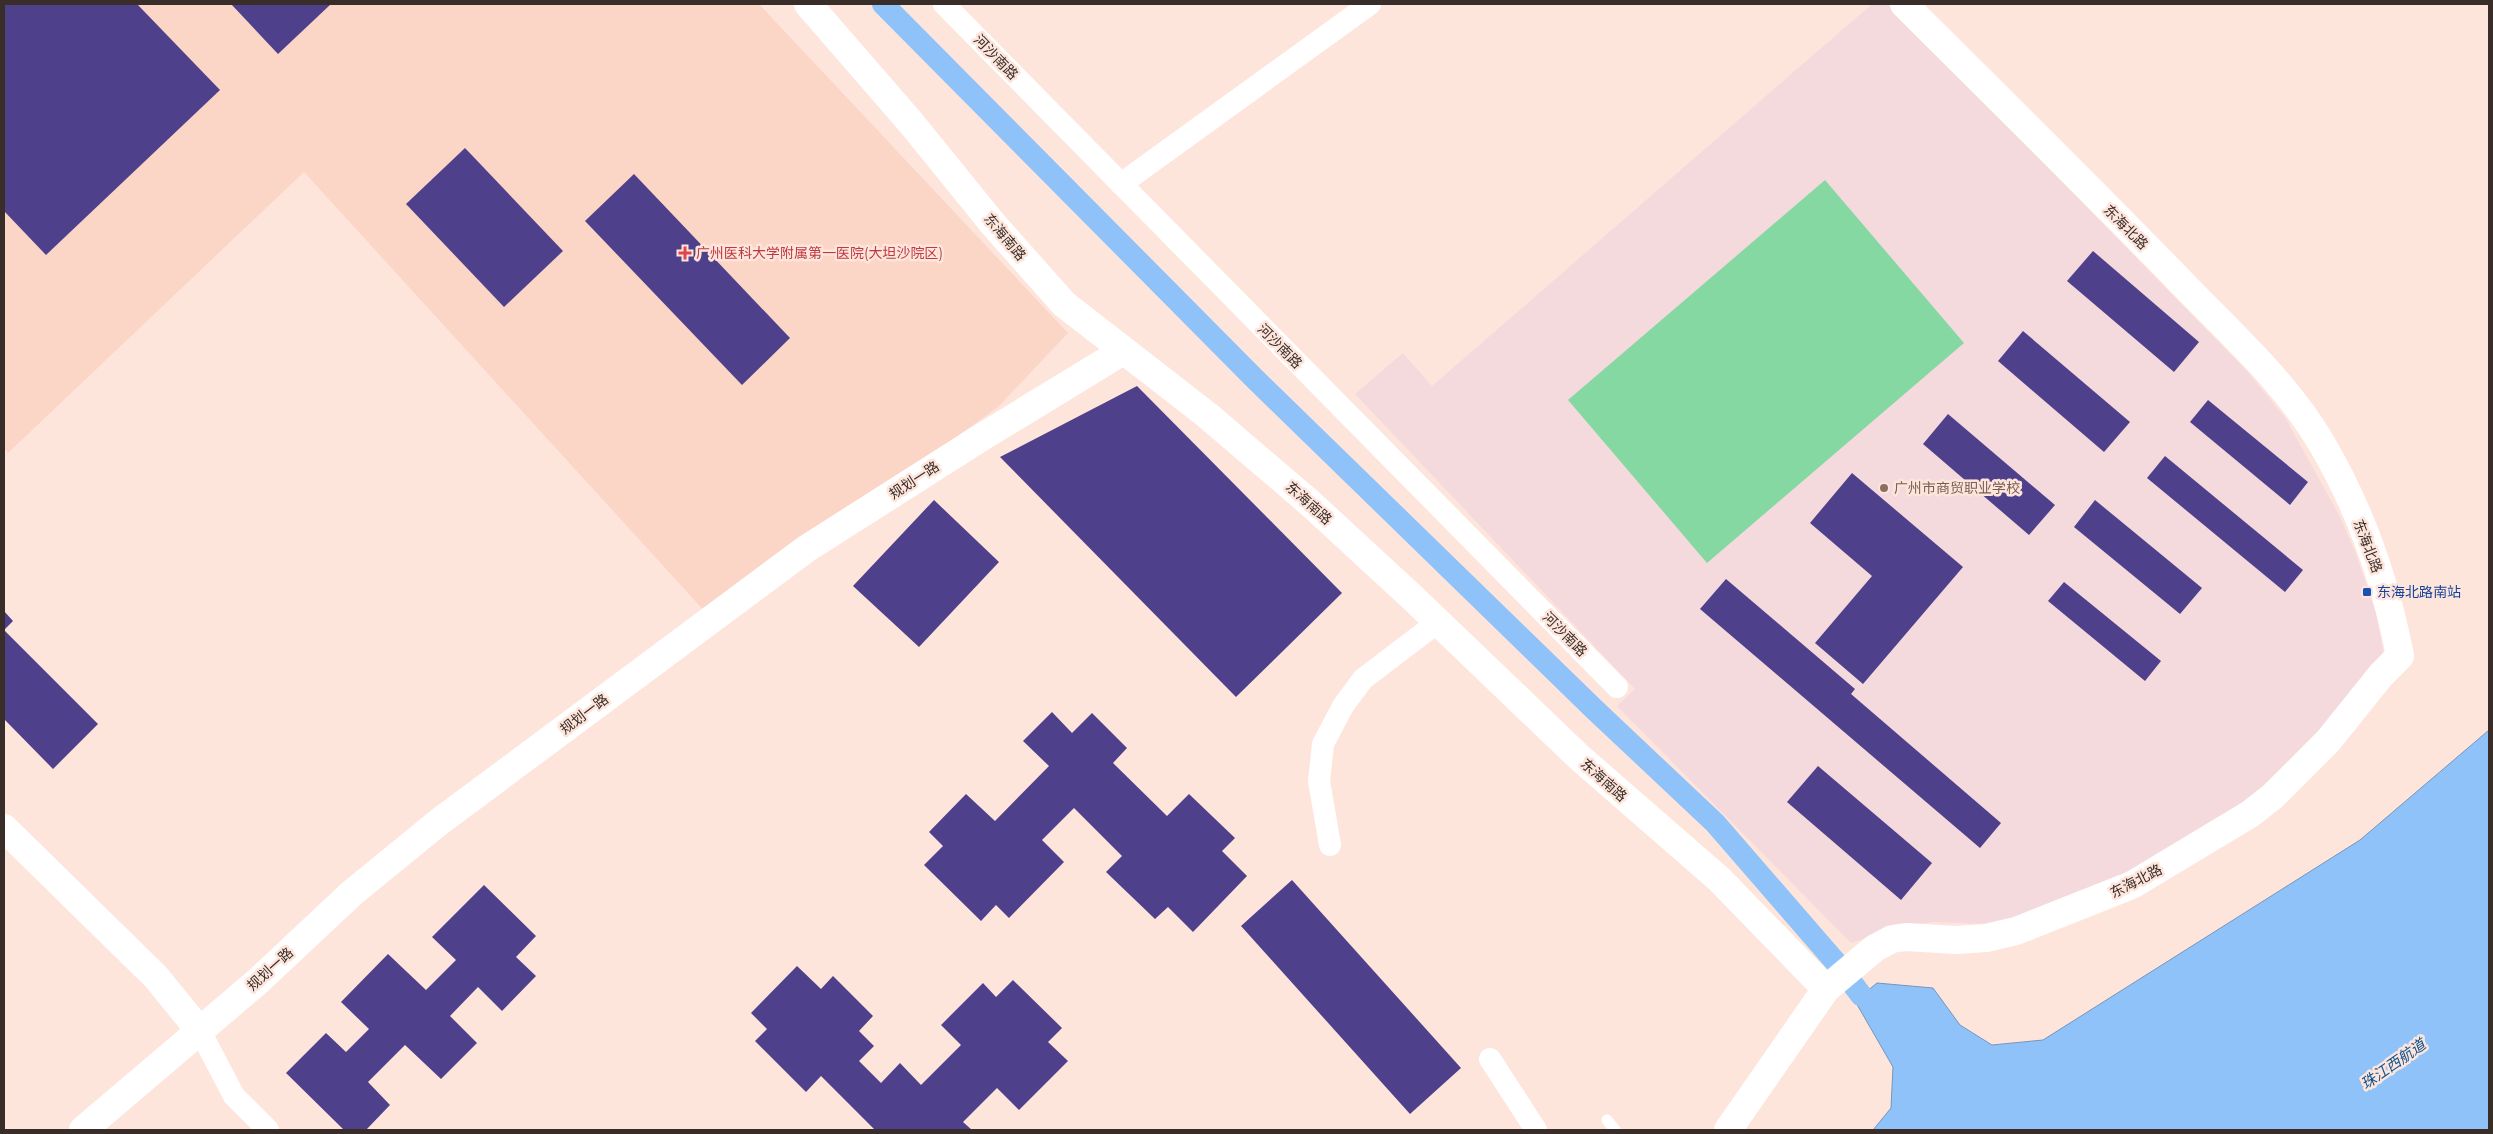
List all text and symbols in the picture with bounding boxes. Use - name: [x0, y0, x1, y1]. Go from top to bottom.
- street label: 河沙南路: [970, 31, 1022, 83]
- street label: 东海北路: [2100, 201, 2152, 253]
- street label: 东海南路: [980, 210, 1030, 264]
- place label: 广州医科大学附属第一医院(大坦沙院区): [696, 244, 943, 262]
- marker: 广州医科大学附属第一医院(大坦沙院区): [678, 246, 692, 260]
- street label: 河沙南路: [1254, 320, 1306, 372]
- street label: 规划一路: [886, 457, 942, 503]
- street label: 东海南路: [1282, 478, 1336, 528]
- place label: 广州市商贸职业学校: [1894, 479, 2020, 497]
- marker: 广州市商贸职业学校: [1878, 482, 1890, 494]
- street label: 东海北路: [2350, 517, 2386, 575]
- place label: 东海北路南站: [2377, 583, 2461, 601]
- marker: 东海北路南站: [2361, 586, 2373, 598]
- street label: 河沙南路: [1539, 608, 1591, 660]
- street label: 规划一路: [556, 690, 612, 738]
- street label: 东海南路: [1577, 755, 1631, 805]
- street label: 东海北路: [2107, 860, 2165, 902]
- street label: 规划一路: [243, 944, 297, 994]
- water label: 珠江西航道: [2357, 1034, 2431, 1093]

